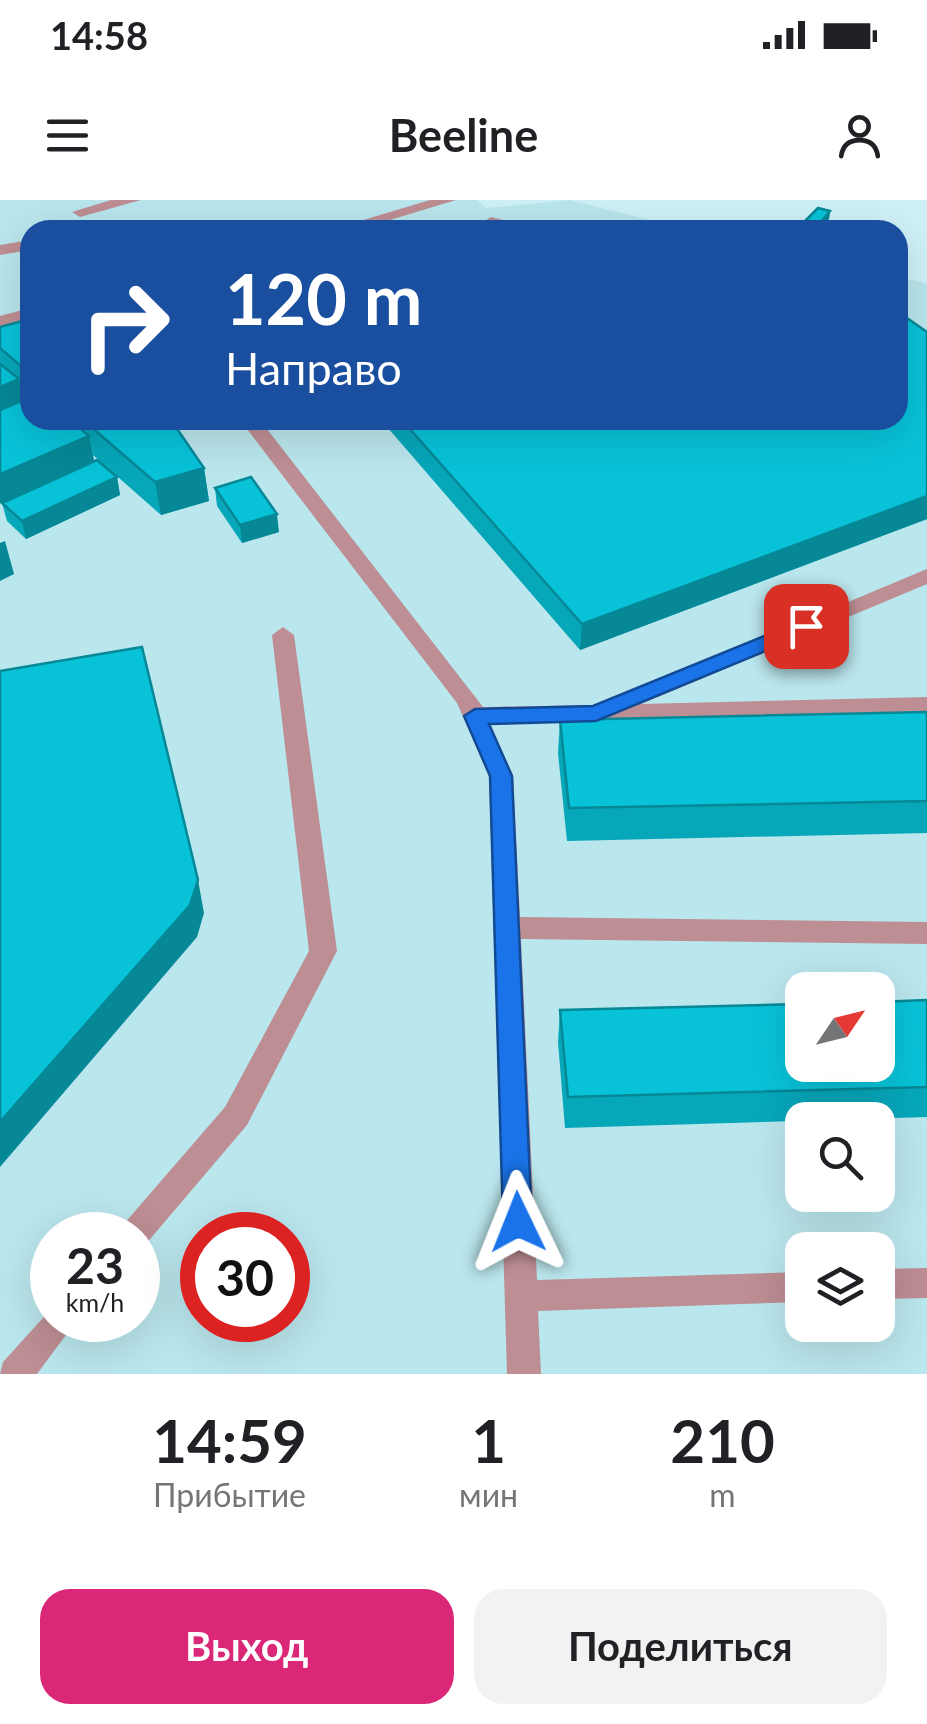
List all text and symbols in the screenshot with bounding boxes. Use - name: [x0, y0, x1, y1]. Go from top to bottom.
- text: 14:58: [50, 12, 148, 58]
- icon: menu: [40, 108, 95, 163]
- text: Beeline: [389, 108, 538, 162]
- icon: person: [832, 108, 887, 163]
- text: 120 m: [225, 256, 422, 340]
- icon: right: [60, 260, 190, 390]
- text: Направо: [225, 341, 402, 395]
- pin: [764, 584, 849, 669]
- icon: arrive: [779, 599, 834, 654]
- north arrow: [785, 972, 895, 1082]
- map controls: [785, 972, 895, 1342]
- button: search: [785, 1102, 895, 1212]
- position arrow: [466, 1170, 570, 1274]
- speed limit sign: 30: [180, 1212, 310, 1342]
- button: layers: [785, 1232, 895, 1342]
- text: 23: [66, 1235, 124, 1295]
- text: km/h: [66, 1287, 124, 1317]
- text: 14:59: [152, 1404, 307, 1476]
- text: 1: [471, 1404, 506, 1476]
- text: 210: [670, 1404, 775, 1476]
- text: Прибытие: [153, 1475, 306, 1514]
- text: мин: [459, 1475, 518, 1514]
- text: m: [709, 1475, 736, 1514]
- button: Выход: [40, 1589, 454, 1704]
- button: Поделиться: [474, 1589, 887, 1704]

